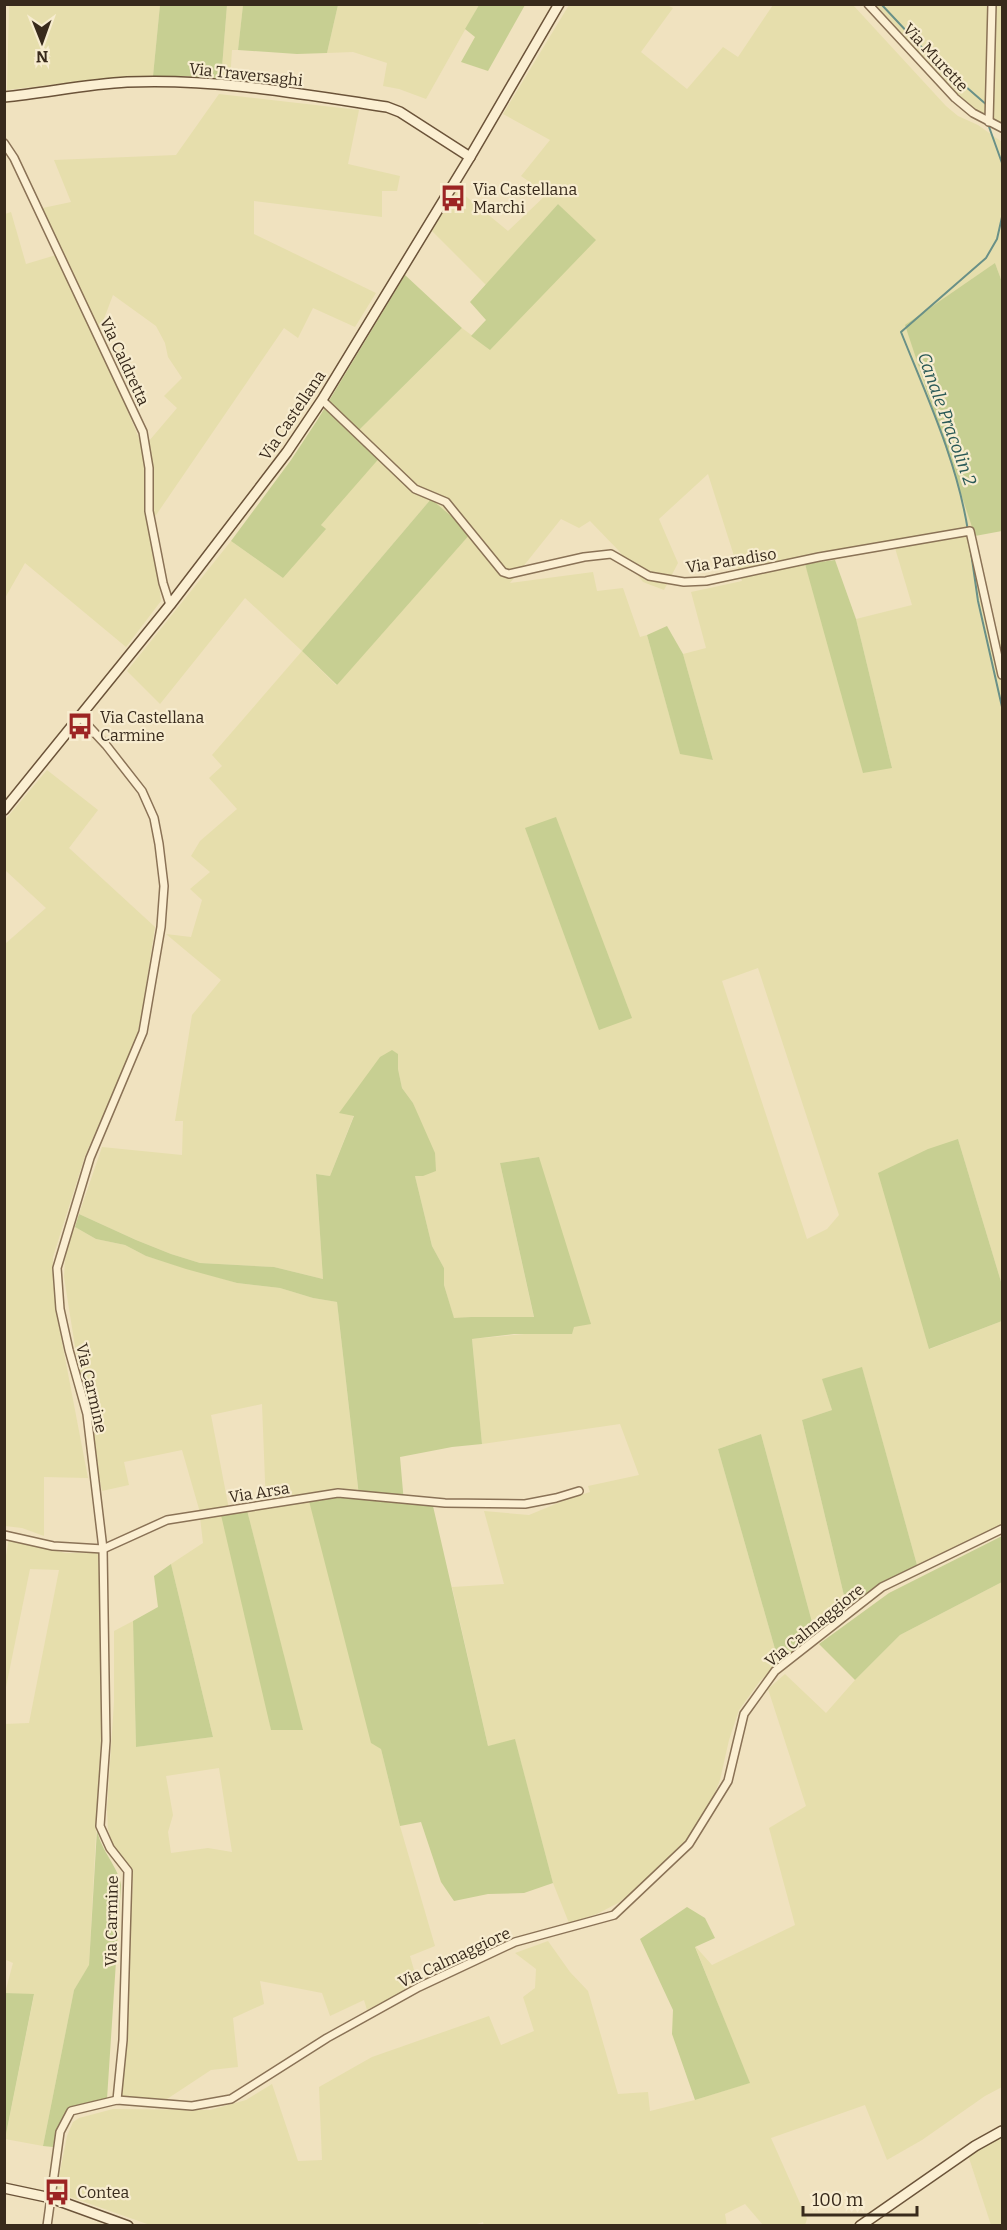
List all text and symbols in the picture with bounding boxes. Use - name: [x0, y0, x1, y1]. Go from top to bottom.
- north arrow: [12, 12, 72, 72]
- street label: Via Murette: [899, 19, 972, 95]
- text: N: [36, 47, 49, 66]
- street label: Via Traversaghi: [188, 59, 304, 90]
- place label: Via Castellana Marchi: [473, 180, 577, 217]
- bus stop icon: Via Castellana Marchi: [438, 183, 468, 213]
- street label: Via Caldretta: [96, 314, 153, 409]
- water label: Canale Pracolin 2: [913, 349, 981, 489]
- street label: Via Castellana: [255, 367, 330, 464]
- street label: Via Paradiso: [685, 544, 778, 577]
- place label: Via Castellana Carmine: [100, 708, 204, 745]
- bus stop icon: Via Castellana Carmine: [65, 711, 95, 741]
- street label: Via Carmine: [72, 1341, 111, 1435]
- street label: Via Arsa: [227, 1478, 291, 1507]
- street label: Via Calmaggiore: [761, 1580, 867, 1671]
- street label: Via Carmine: [101, 1875, 122, 1967]
- street label: Via Calmaggiore: [395, 1923, 513, 1992]
- bus stop icon: Contea: [42, 2177, 72, 2207]
- scale bar: [803, 2179, 917, 2217]
- place label: Contea: [77, 2183, 130, 2202]
- text: 100 m: [812, 2189, 863, 2211]

